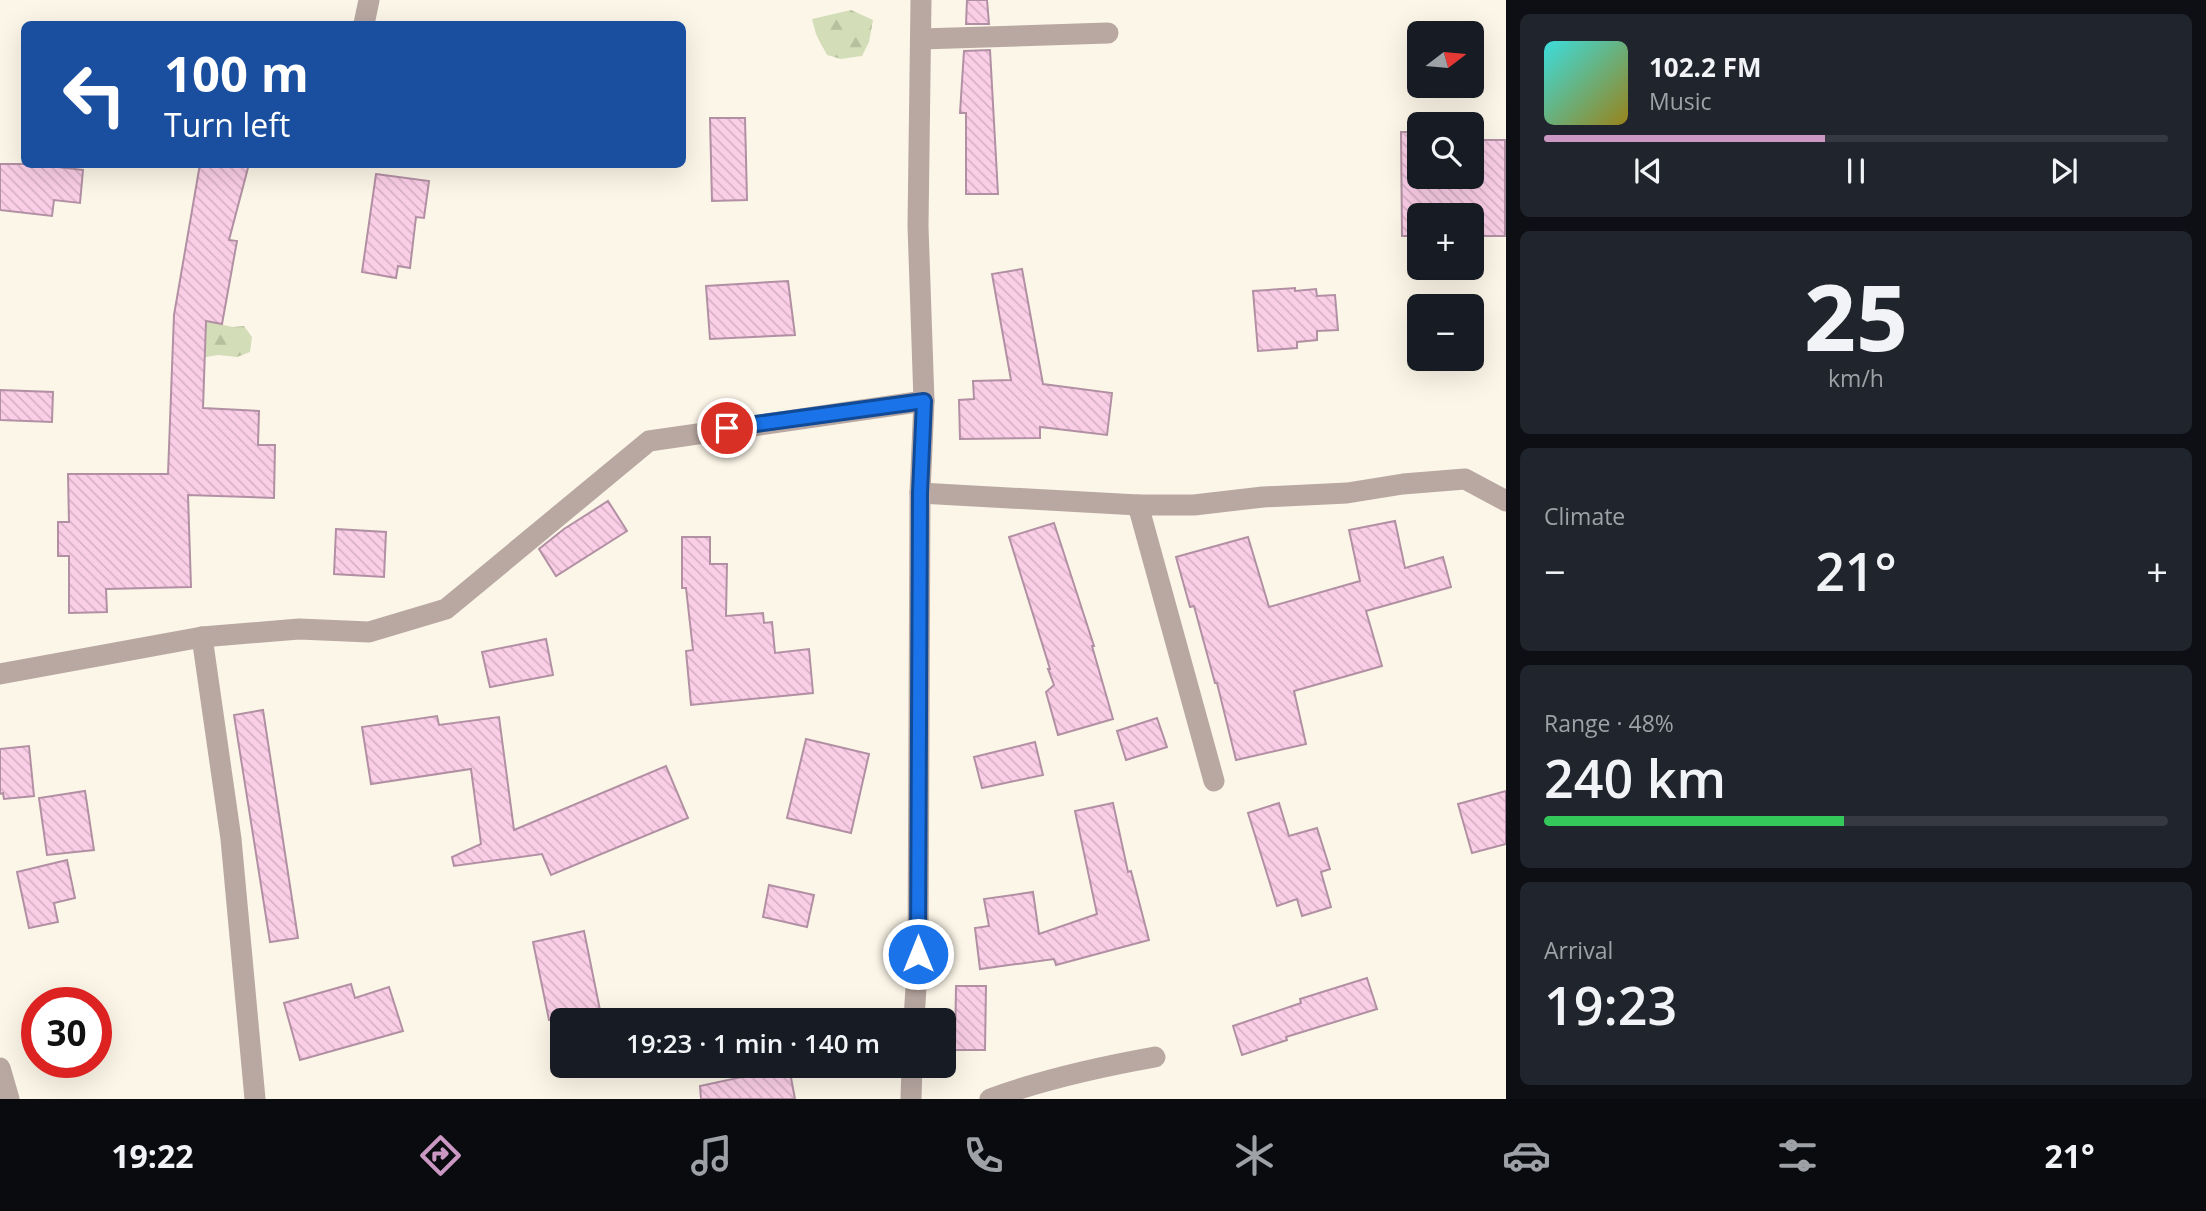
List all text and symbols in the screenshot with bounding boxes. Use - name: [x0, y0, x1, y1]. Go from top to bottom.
- north arrow: [1407, 21, 1484, 98]
- map controls: [1407, 21, 1484, 371]
- text: 100 m: [164, 40, 309, 106]
- icon: left: [49, 49, 140, 140]
- text: 102.2 FM: [1649, 49, 1761, 85]
- text: Music: [1649, 85, 1712, 117]
- text: Turn left: [164, 103, 290, 146]
- button: search: [1407, 112, 1484, 189]
- icon: previous: [1629, 152, 1667, 190]
- icon: pause: [1837, 152, 1875, 190]
- icon: next: [2045, 152, 2083, 190]
- button: +: [1407, 203, 1484, 280]
- text: 25: [1804, 254, 1908, 378]
- button: −: [1407, 294, 1484, 371]
- text: km/h: [1828, 362, 1884, 394]
- pin: [697, 398, 757, 458]
- icon: arrive: [708, 409, 746, 447]
- text: Climate: [1544, 500, 1625, 532]
- text: 21°: [1815, 535, 1897, 606]
- text: −: [1544, 545, 1566, 597]
- text: +: [2146, 545, 2168, 597]
- text: Range · 48%: [1544, 707, 1674, 739]
- text: 240 km: [1544, 742, 1726, 813]
- position arrow: [881, 917, 955, 991]
- text: Arrival: [1544, 934, 1613, 966]
- text: 19:23: [1544, 969, 1677, 1040]
- speed limit sign: 30: [21, 987, 112, 1078]
- text: 19:23 · 1 min · 140 m: [626, 1025, 880, 1061]
- icon: directions: [416, 1131, 465, 1180]
- icon: music: [687, 1131, 736, 1180]
- icon: phone: [959, 1131, 1008, 1180]
- icon: climate: [1230, 1131, 1279, 1180]
- icon: car: [1502, 1131, 1551, 1180]
- icon: filters: [1773, 1131, 1822, 1180]
- text: 19:22: [111, 1134, 194, 1177]
- text: 21°: [2044, 1134, 2095, 1177]

